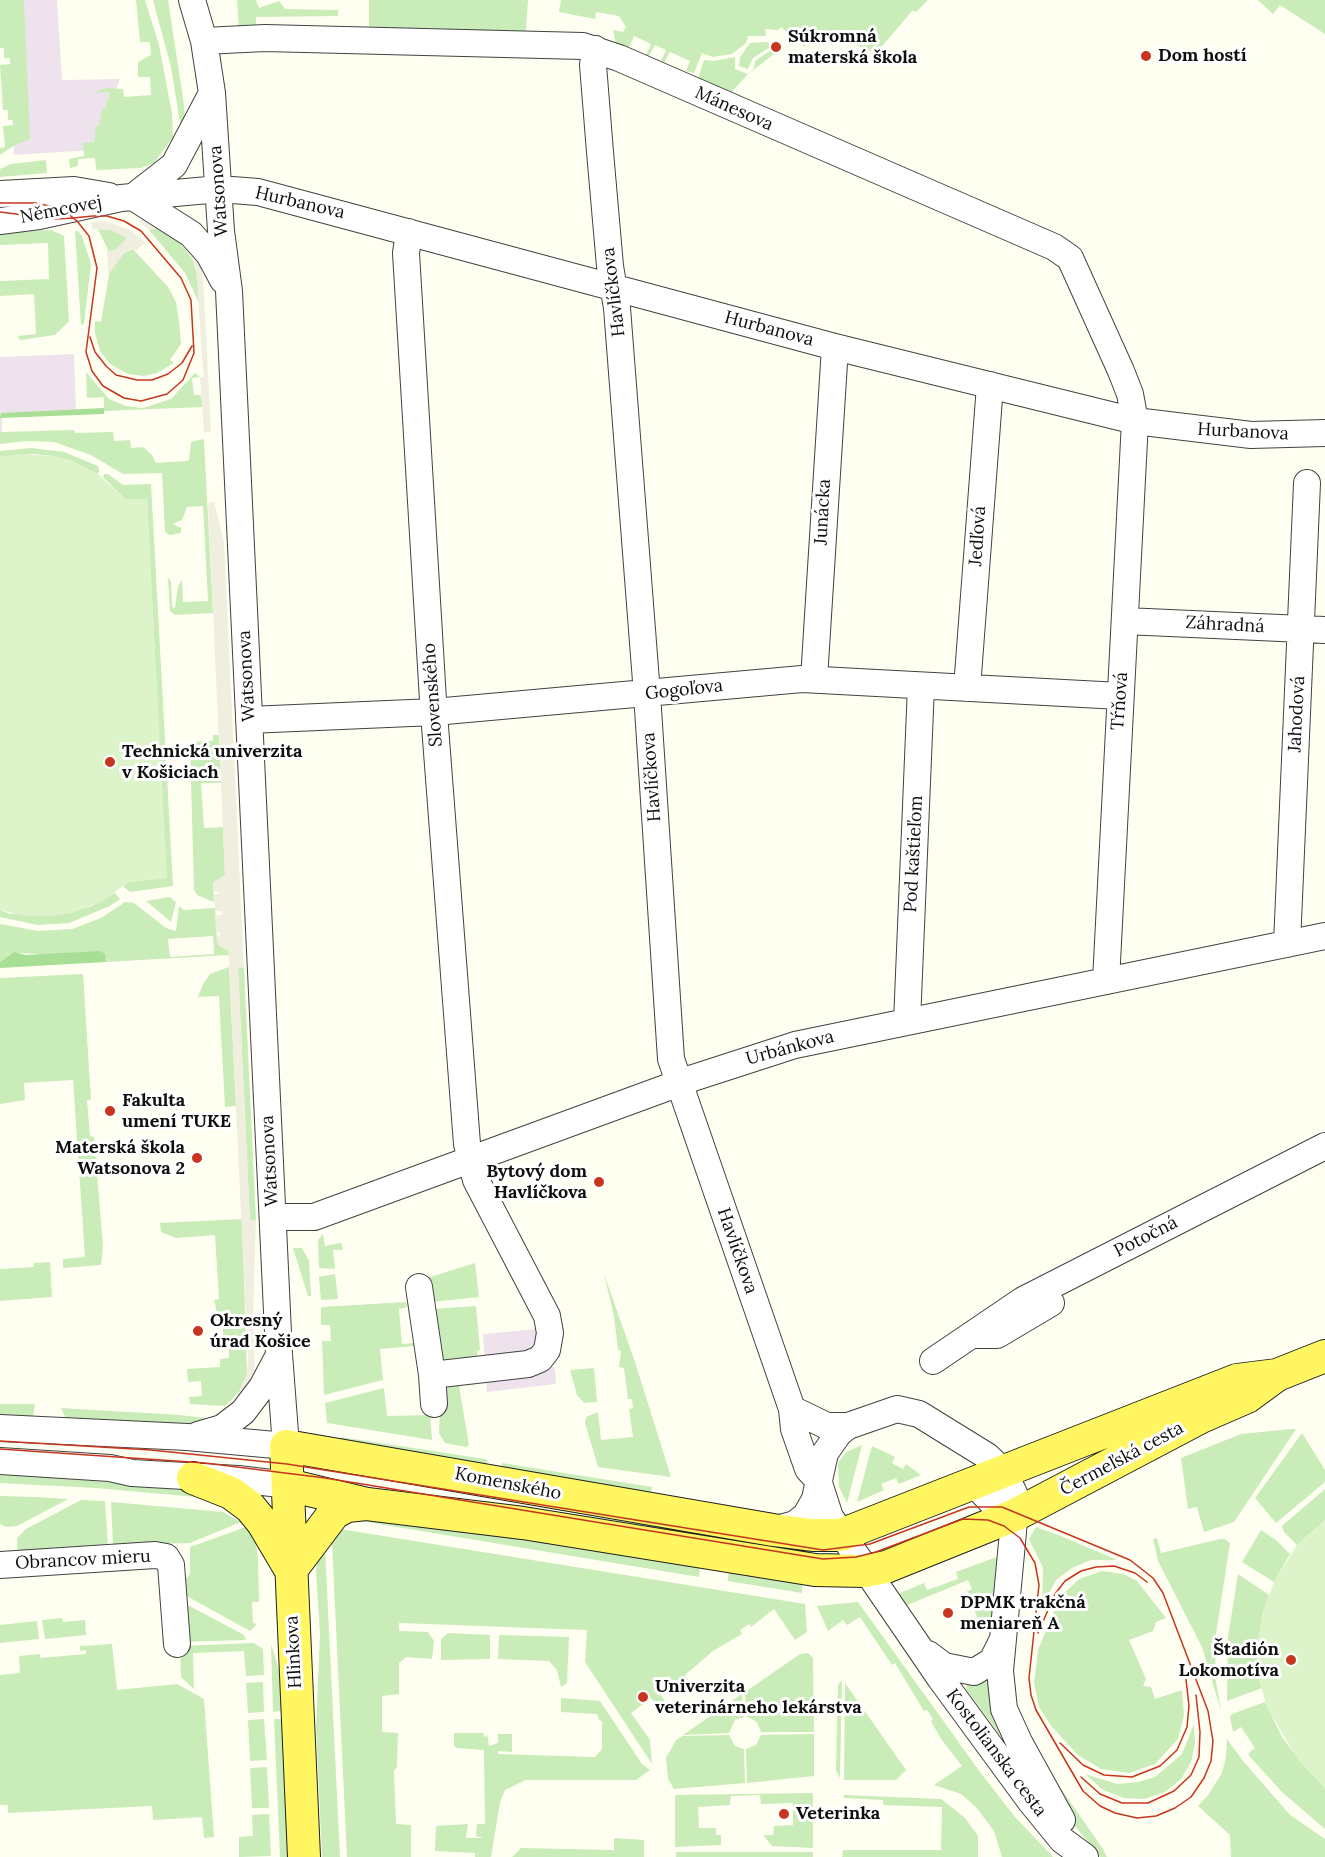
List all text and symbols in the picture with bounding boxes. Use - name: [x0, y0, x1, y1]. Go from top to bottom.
- place label: Súkromná materská škola: [788, 26, 917, 68]
- marker: Súkromná materská škola: [769, 40, 783, 54]
- place label: Dom hostí: [1158, 45, 1247, 67]
- marker: Dom hostí: [1139, 49, 1153, 63]
- street label: Mánesova: [691, 82, 777, 136]
- street label: Watsonova: [205, 144, 233, 238]
- street label: Hurbanova: [253, 182, 347, 224]
- street label: Němcovej: [18, 192, 104, 228]
- street label: Havlíčkova: [598, 246, 630, 338]
- street label: Hurbanova: [722, 307, 816, 351]
- street label: Hurbanova: [1197, 419, 1289, 445]
- street label: Junácka: [810, 478, 836, 546]
- street label: Jedľová: [965, 505, 991, 567]
- street label: Záhradná: [1185, 612, 1265, 638]
- street label: Watsonova: [234, 630, 260, 722]
- street label: Slovenského: [419, 642, 447, 748]
- street label: Tŕňová: [1107, 671, 1133, 731]
- street label: Gogoľova: [644, 675, 724, 705]
- street label: Jahodová: [1284, 675, 1310, 753]
- street label: Havlíčkova: [638, 731, 666, 823]
- place label: Technická univerzita v Košiciach: [122, 741, 302, 783]
- marker: Technická univerzita v Košiciach: [103, 755, 117, 769]
- street label: Pod kaštieľom: [900, 795, 928, 913]
- street label: Urbánkova: [744, 1026, 836, 1070]
- place label: Fakulta umení TUKE: [122, 1090, 231, 1132]
- marker: Fakulta umení TUKE: [103, 1104, 117, 1118]
- street label: Watsonova: [257, 1115, 283, 1207]
- place label: Materská škola Watsonova 2: [55, 1137, 185, 1180]
- marker: Materská škola Watsonova 2: [190, 1151, 204, 1165]
- place label: Bytový dom Havlíčkova: [486, 1161, 587, 1204]
- marker: Bytový dom Havlíčkova: [592, 1175, 606, 1189]
- street label: Havlíčkova: [712, 1205, 762, 1297]
- street label: Potočná: [1111, 1212, 1181, 1262]
- place label: Okresný úrad Košice: [210, 1310, 311, 1352]
- marker: Okresný úrad Košice: [191, 1324, 205, 1338]
- street label: Čermeľská cesta: [1057, 1417, 1187, 1501]
- street label: Komenského: [453, 1463, 563, 1505]
- street label: Obrancov mieru: [15, 1546, 151, 1574]
- place label: DPMK trakčná meniareň A: [960, 1592, 1086, 1634]
- marker: DPMK trakčná meniareň A: [941, 1606, 955, 1620]
- street label: Hlinkova: [281, 1615, 307, 1689]
- place label: Štadión Lokomotíva: [1179, 1639, 1279, 1682]
- marker: Štadión Lokomotíva: [1284, 1653, 1298, 1667]
- place label: Univerzita veterinárneho lekárstva: [655, 1676, 862, 1718]
- street label: Kostolianska cesta: [941, 1685, 1051, 1821]
- marker: Univerzita veterinárneho lekárstva: [636, 1690, 650, 1704]
- place label: Veterinka: [796, 1803, 880, 1825]
- marker: Veterinka: [777, 1807, 791, 1821]

